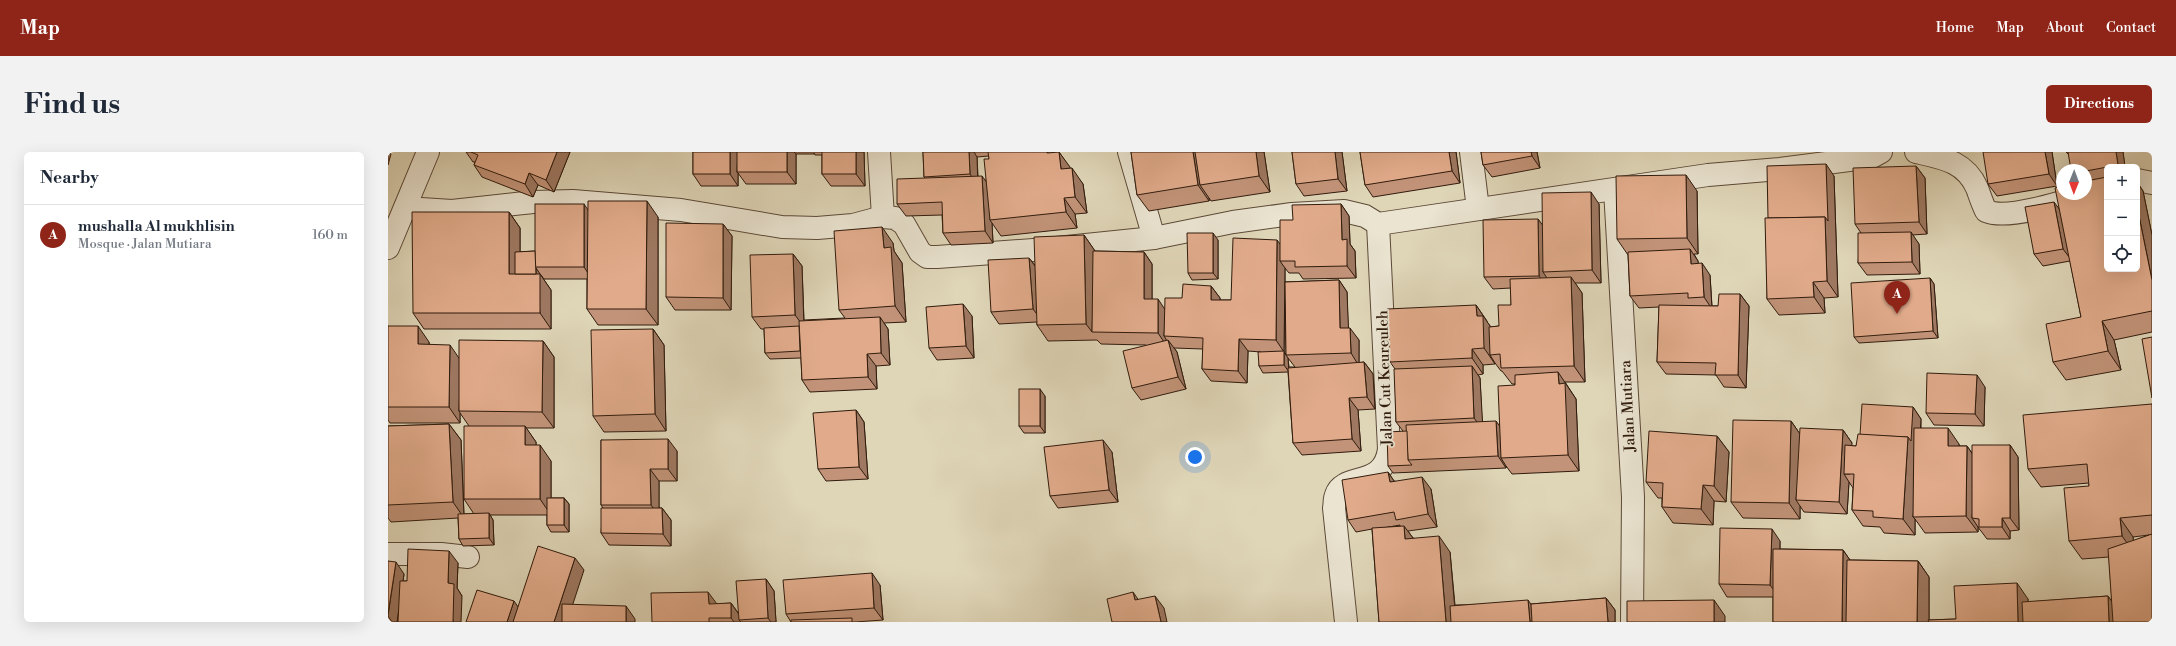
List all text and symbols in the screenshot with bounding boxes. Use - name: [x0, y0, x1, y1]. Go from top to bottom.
- text: Map: [20, 16, 60, 40]
- text: Home: [1936, 19, 1974, 37]
- text: Map: [1996, 19, 2024, 37]
- text: About: [2046, 19, 2084, 37]
- text: Contact: [2106, 19, 2156, 37]
- button: Directions: [2046, 85, 2152, 123]
- text: Find us: [24, 87, 120, 122]
- north arrow: [2056, 164, 2092, 200]
- map controls: [2104, 164, 2140, 272]
- button: +: [2104, 164, 2140, 200]
- text: Nearby: [40, 167, 99, 189]
- button: −: [2104, 200, 2140, 236]
- text: mushalla Al mukhlisin: [78, 217, 235, 236]
- text: A: [48, 227, 58, 243]
- text: 160 m: [312, 227, 348, 243]
- text: Mosque · Jalan Mutiara: [78, 236, 211, 252]
- button: locate: [2104, 236, 2140, 272]
- pin: A: [1884, 281, 1910, 314]
- street label: Jalan Cut Keureuleh: [1373, 310, 1397, 447]
- street label: Jalan Mutiara: [1616, 359, 1640, 453]
- your location: [1185, 447, 1205, 467]

